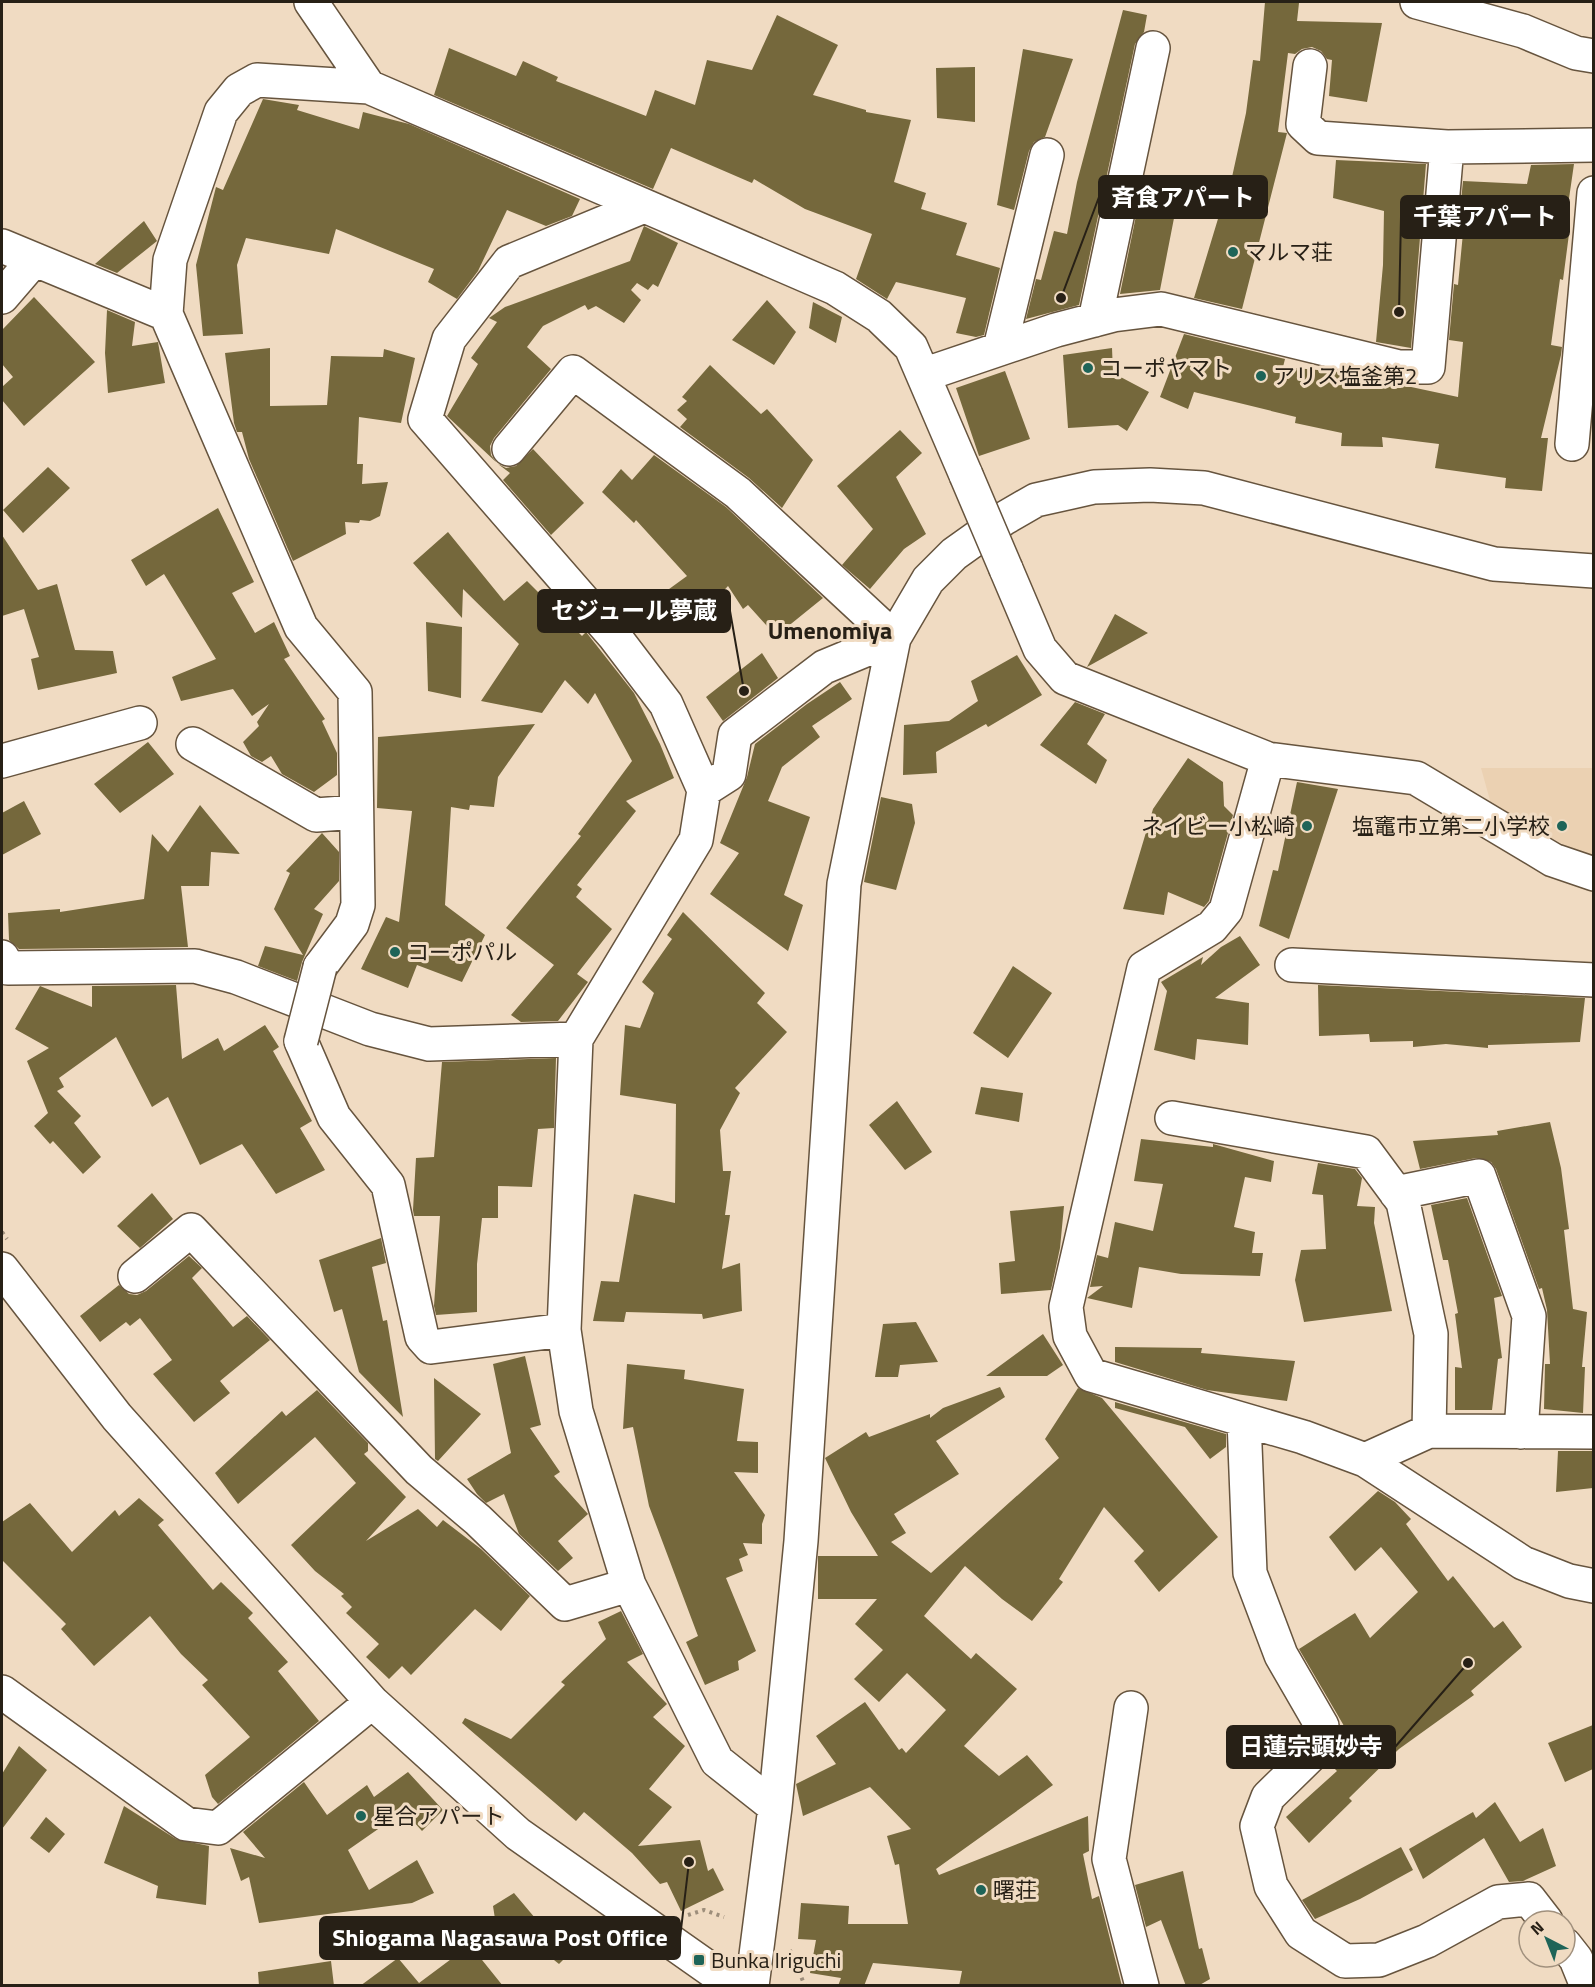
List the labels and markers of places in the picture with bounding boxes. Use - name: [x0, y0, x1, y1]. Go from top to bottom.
- callout: 斉食アパート: [1099, 176, 1267, 218]
- callout: 千葉アパート: [1401, 196, 1569, 238]
- place label: マルマ荘: [1245, 235, 1333, 269]
- marker: マルマ荘: [1226, 245, 1240, 259]
- place label: コーポヤマト: [1100, 351, 1232, 385]
- place label: アリス塩釜第2: [1273, 359, 1417, 393]
- marker: コーポヤマト: [1081, 361, 1095, 375]
- marker: アリス塩釜第2: [1254, 369, 1268, 383]
- callout: セジュール夢蔵: [538, 590, 730, 632]
- place label: ネイビー小松崎: [1141, 809, 1295, 843]
- place label: 塩竈市立第二小学校: [1352, 809, 1550, 843]
- marker: ネイビー小松崎: [1300, 819, 1314, 833]
- marker: 塩竈市立第二小学校: [1555, 819, 1569, 833]
- place label: コーポパル: [407, 935, 517, 969]
- marker: コーポパル: [388, 945, 402, 959]
- callout: 日蓮宗顕妙寺: [1227, 1726, 1395, 1768]
- place label: 星合アパート: [373, 1799, 505, 1833]
- marker: 星合アパート: [354, 1809, 368, 1823]
- place label: 曙荘: [993, 1873, 1037, 1907]
- marker: 曙荘: [974, 1883, 988, 1897]
- callout: Shiogama Nagasawa Post Office: [320, 1917, 680, 1959]
- place label: Bunka Iriguchi: [711, 1943, 841, 1977]
- marker: Bunka Iriguchi: [692, 1953, 706, 1967]

